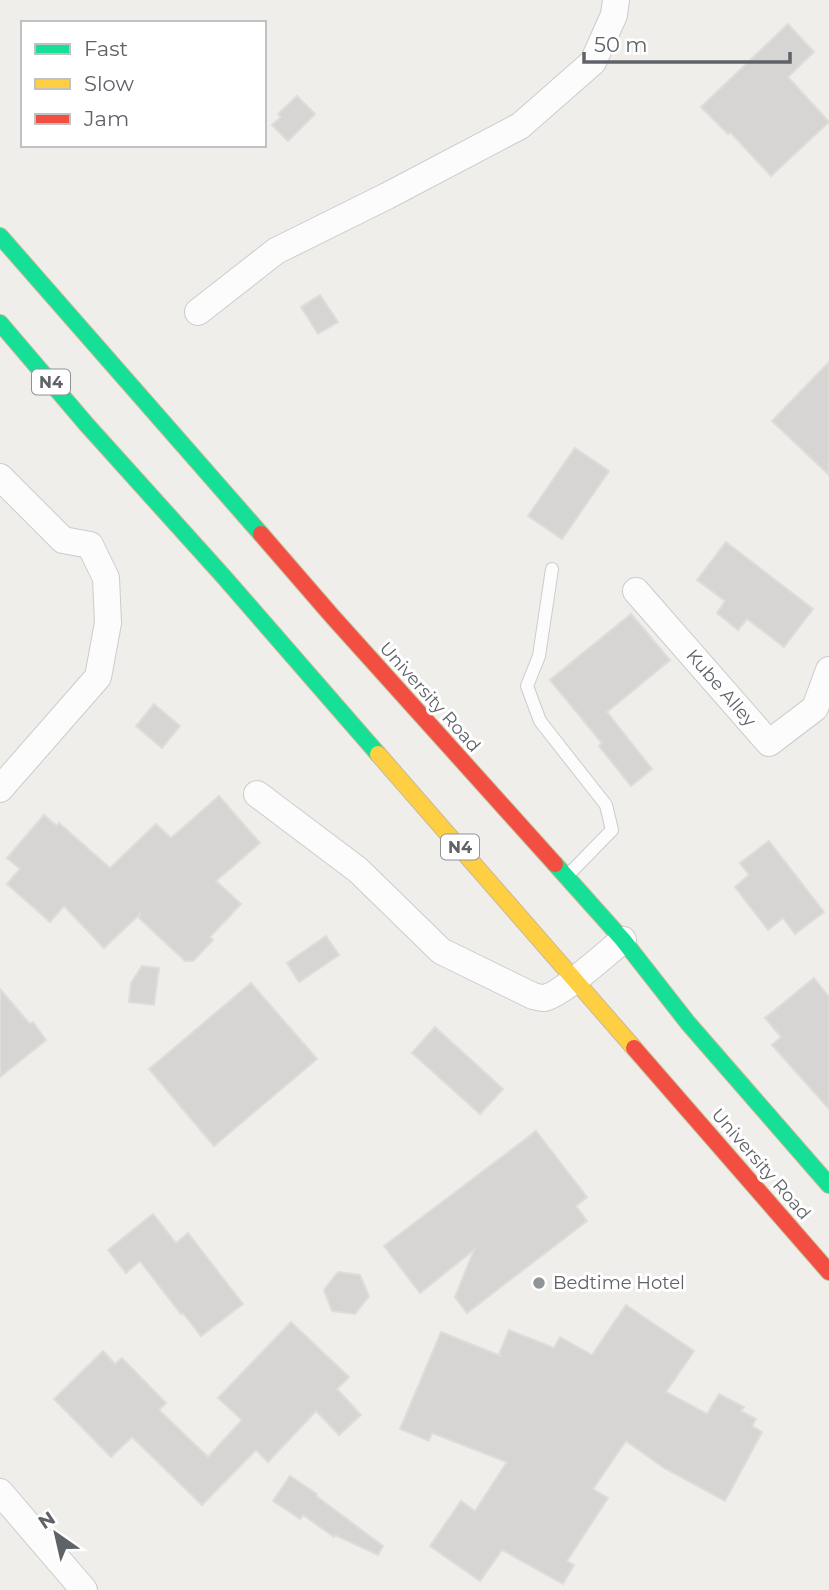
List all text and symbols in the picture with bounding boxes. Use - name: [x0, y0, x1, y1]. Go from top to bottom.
- legend: [21, 21, 266, 147]
- scale bar: [584, 21, 790, 65]
- text: 50 m: [594, 32, 648, 57]
- text: Fast: [84, 36, 128, 61]
- text: Slow: [84, 71, 134, 96]
- text: Jam: [83, 106, 129, 131]
- road number: N4: [32, 370, 70, 394]
- street label: University Road: [375, 637, 485, 757]
- street label: Kube Alley: [681, 645, 761, 731]
- road number: N4: [441, 834, 479, 860]
- street label: University Road: [707, 1104, 815, 1224]
- place label: Bedtime Hotel: [553, 1272, 685, 1294]
- marker: Bedtime Hotel: [531, 1275, 547, 1291]
- north arrow: [21, 1499, 91, 1569]
- text: N: [34, 1506, 60, 1534]

